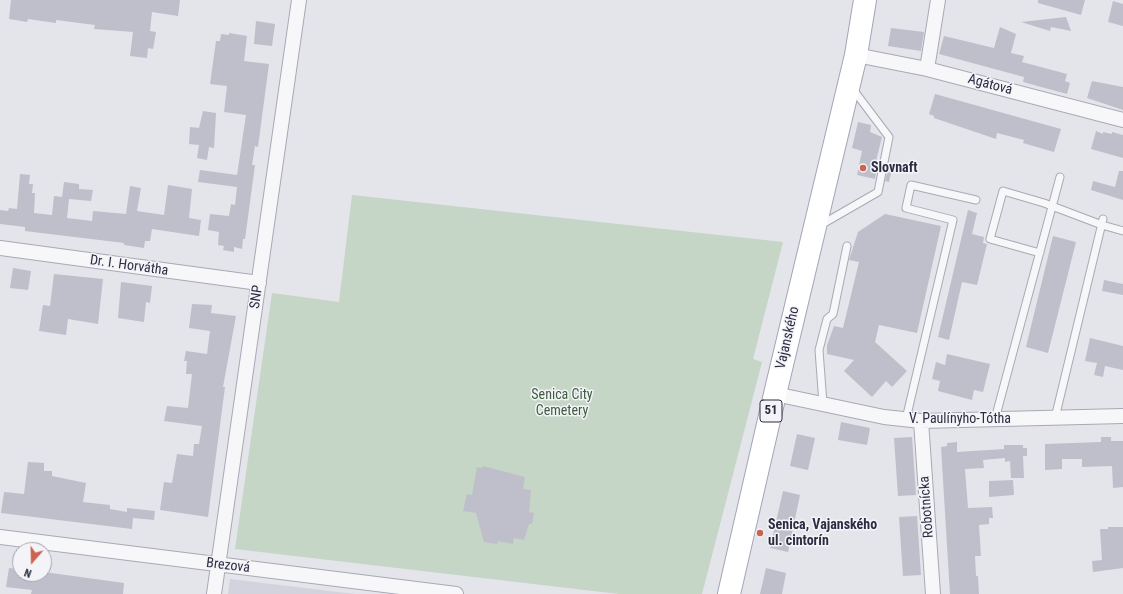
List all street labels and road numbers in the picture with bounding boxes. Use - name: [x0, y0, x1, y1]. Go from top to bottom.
- street label: Agátová: [966, 71, 1014, 99]
- street label: Dr. I. Horvátha: [89, 252, 169, 280]
- street label: SNP: [247, 284, 267, 310]
- street label: Vajanského: [773, 305, 803, 371]
- road number: 51: [760, 400, 782, 422]
- street label: V. Paulínyho-Tótha: [909, 411, 1011, 427]
- street label: Robotnícka: [916, 475, 938, 539]
- street label: Brezová: [205, 555, 251, 577]

